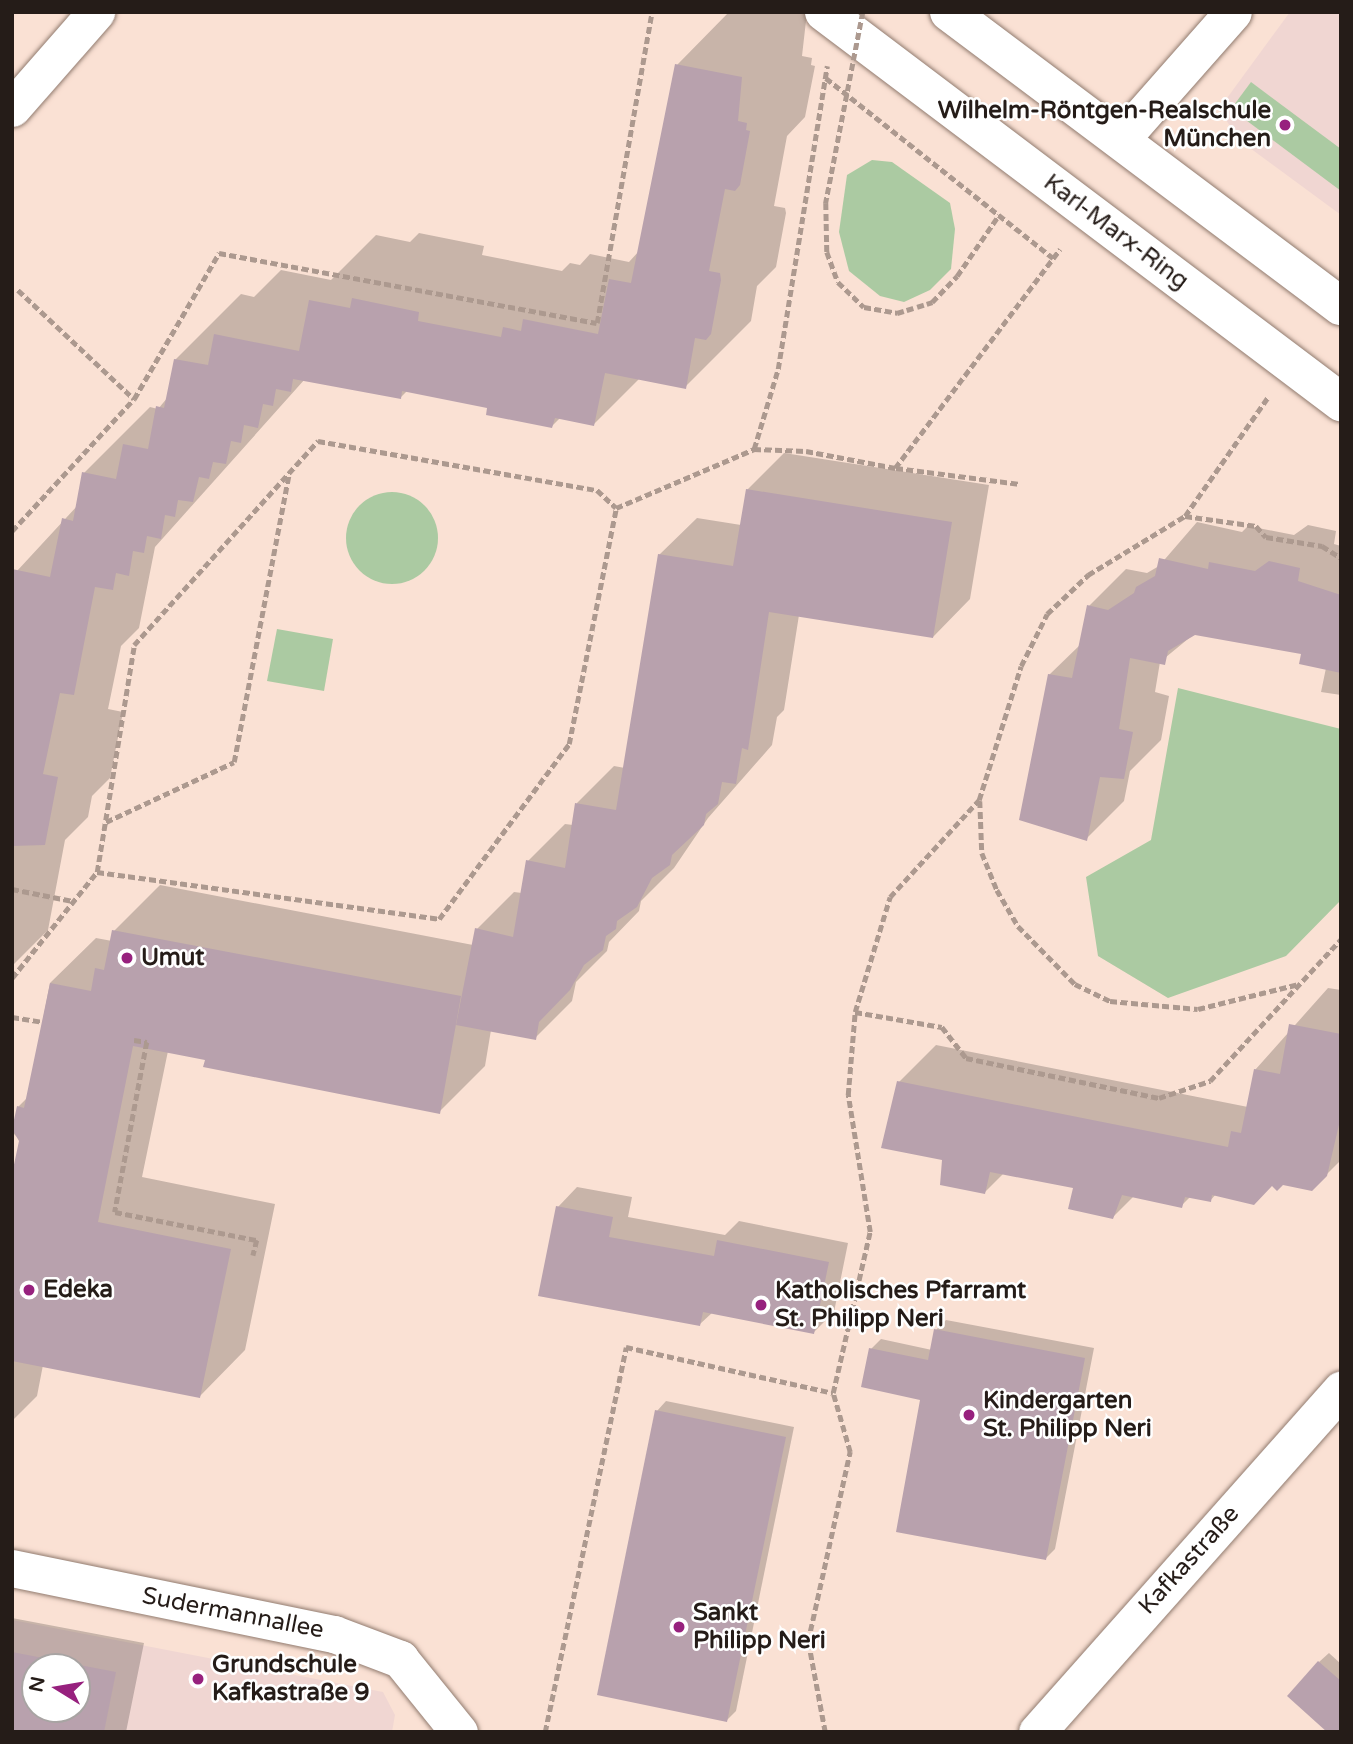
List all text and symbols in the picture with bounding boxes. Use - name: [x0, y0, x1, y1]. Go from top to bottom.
- place label: Wilhelm-Röntgen-Realschule München: [938, 97, 1271, 153]
- marker: Wilhelm-Röntgen-Realschule München: [1277, 117, 1293, 133]
- street label: Karl-Marx-Ring: [1038, 168, 1194, 296]
- place label: Umut: [141, 944, 204, 972]
- marker: Umut: [119, 950, 135, 966]
- place label: Edeka: [43, 1276, 113, 1304]
- place label: Katholisches Pfarramt St. Philipp Neri: [775, 1277, 1026, 1333]
- marker: Edeka: [21, 1282, 37, 1298]
- marker: Katholisches Pfarramt St. Philipp Neri: [753, 1297, 769, 1313]
- place label: Kindergarten St. Philipp Neri: [983, 1387, 1152, 1443]
- marker: Kindergarten St. Philipp Neri: [961, 1407, 977, 1423]
- street label: Kafkastraße: [1133, 1500, 1245, 1620]
- street label: Sudermannallee: [140, 1581, 326, 1645]
- place label: Sankt Philipp Neri: [693, 1599, 826, 1655]
- marker: Sankt Philipp Neri: [671, 1619, 687, 1635]
- place label: Grundschule Kafkastraße 9: [212, 1651, 370, 1707]
- north arrow: [21, 1653, 91, 1723]
- marker: Grundschule Kafkastraße 9: [190, 1671, 206, 1687]
- text: N: [25, 1675, 50, 1694]

